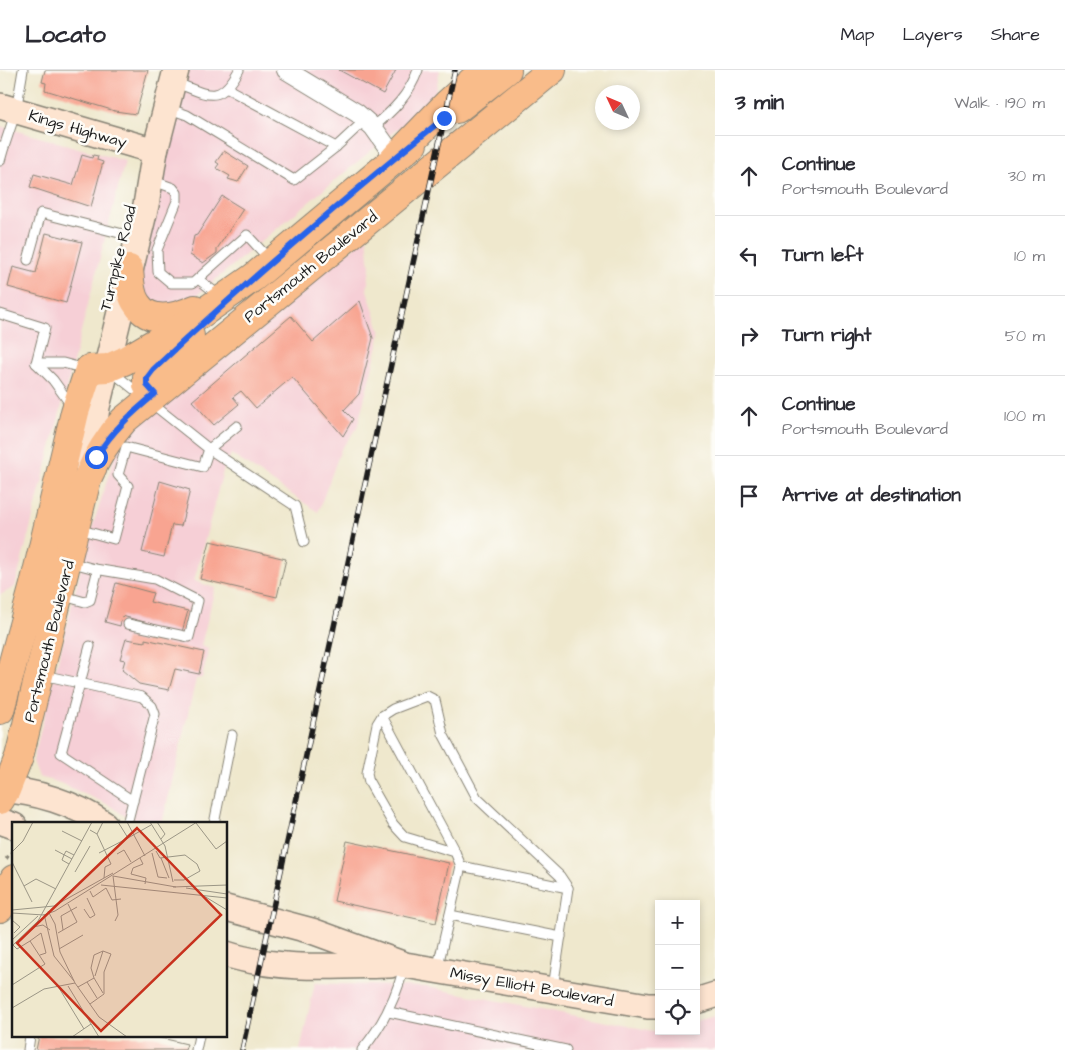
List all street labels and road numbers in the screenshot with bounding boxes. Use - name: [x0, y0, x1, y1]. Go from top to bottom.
- street label: Kings Highway: [26, 104, 129, 154]
- street label: Turnpike Road: [94, 203, 142, 313]
- street label: Portsmouth Boulevard: [239, 206, 382, 328]
- street label: Portsmouth Boulevard: [18, 558, 80, 724]
- street label: Missy Elliott Boulevard: [448, 962, 615, 1013]

